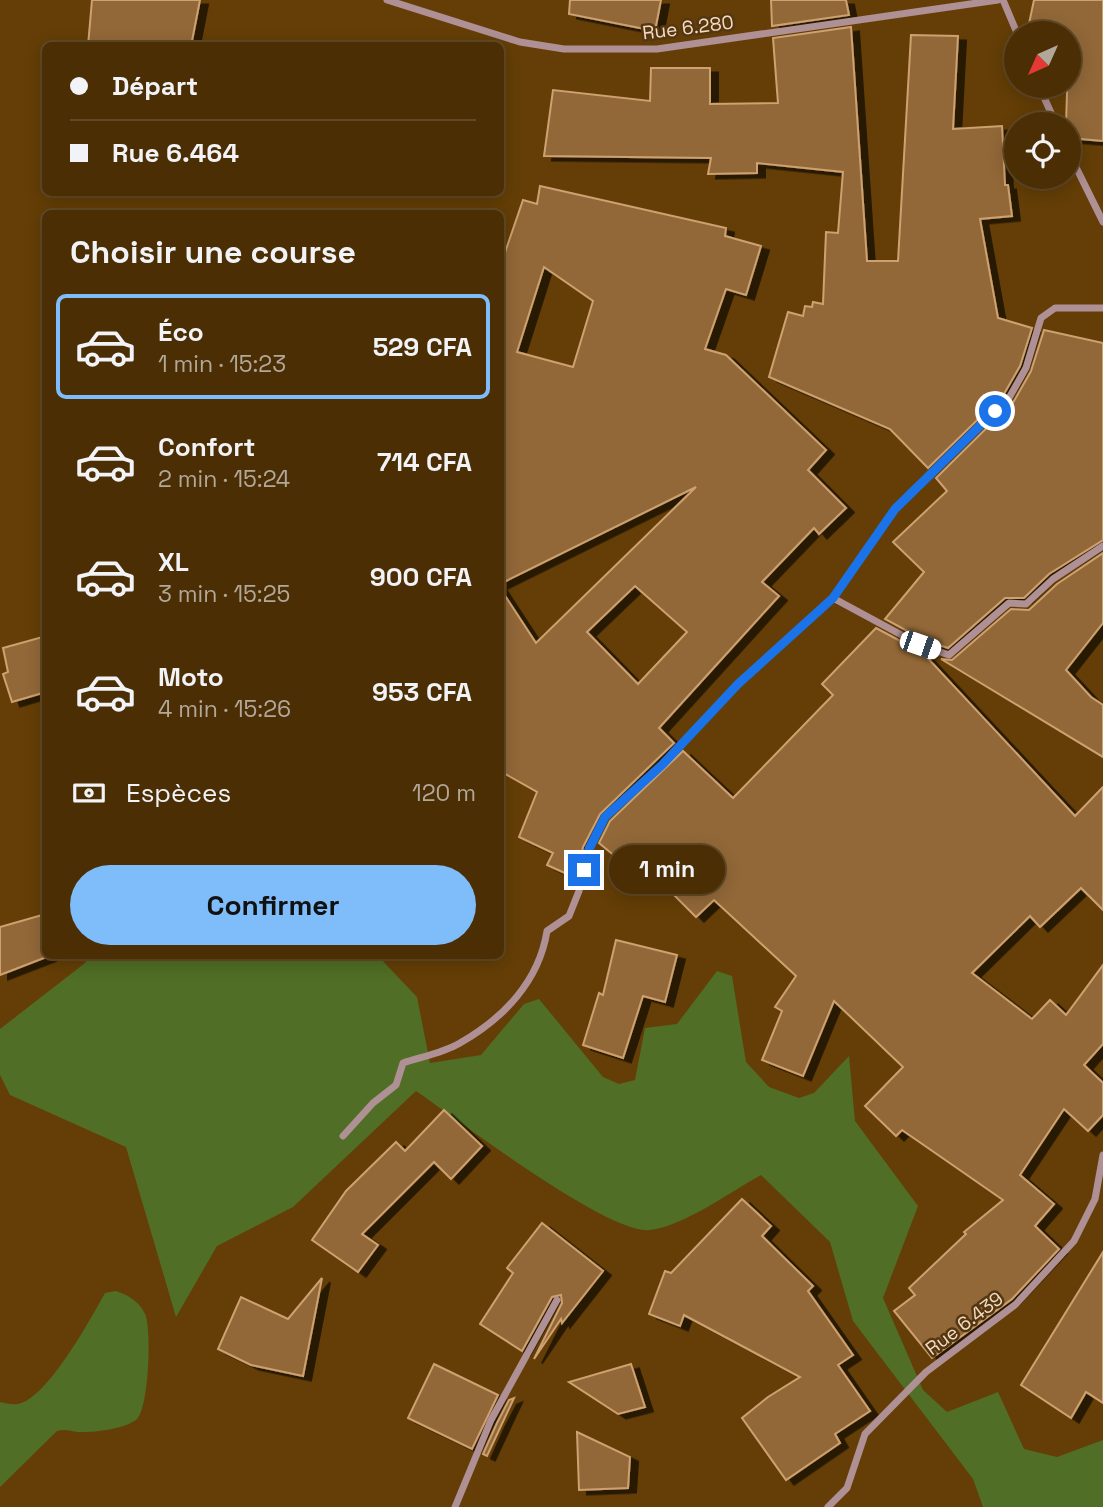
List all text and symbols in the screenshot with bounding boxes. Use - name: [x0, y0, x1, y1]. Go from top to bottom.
- street label: Rue 6.280: [641, 10, 735, 45]
- north arrow: [1004, 21, 1082, 98]
- map controls: [1004, 21, 1081, 189]
- text: Départ: [112, 69, 198, 103]
- button: locate: [1004, 112, 1081, 189]
- text: Rue 6.464: [112, 136, 239, 170]
- text: Choisir une course: [70, 232, 356, 272]
- icon: car: [74, 315, 137, 378]
- text: Éco: [158, 315, 204, 349]
- text: 529 CFA: [373, 330, 472, 364]
- text: 1 min · 15:23: [158, 349, 286, 379]
- route start: [979, 395, 1011, 427]
- icon: car: [74, 430, 137, 493]
- text: Confort: [158, 430, 255, 464]
- text: 714 CFA: [377, 445, 472, 479]
- text: 2 min · 15:24: [158, 464, 290, 494]
- icon: car: [74, 545, 137, 608]
- text: XL: [158, 545, 189, 579]
- text: 900 CFA: [370, 560, 472, 594]
- text: 3 min · 15:25: [158, 579, 290, 609]
- car: [897, 628, 944, 662]
- icon: car: [74, 660, 137, 723]
- text: Moto: [158, 660, 224, 694]
- text: 953 CFA: [372, 675, 472, 709]
- text: 4 min · 15:26: [158, 694, 291, 724]
- icon: cash: [70, 774, 108, 812]
- text: Espèces: [126, 776, 231, 810]
- text: 120 m: [412, 778, 476, 808]
- callout: 1 min: [608, 846, 724, 894]
- route end: [568, 854, 600, 886]
- text: 1 min: [639, 854, 695, 884]
- button: Confirmer: [70, 865, 476, 945]
- street label: Rue 6.439: [920, 1286, 1008, 1361]

